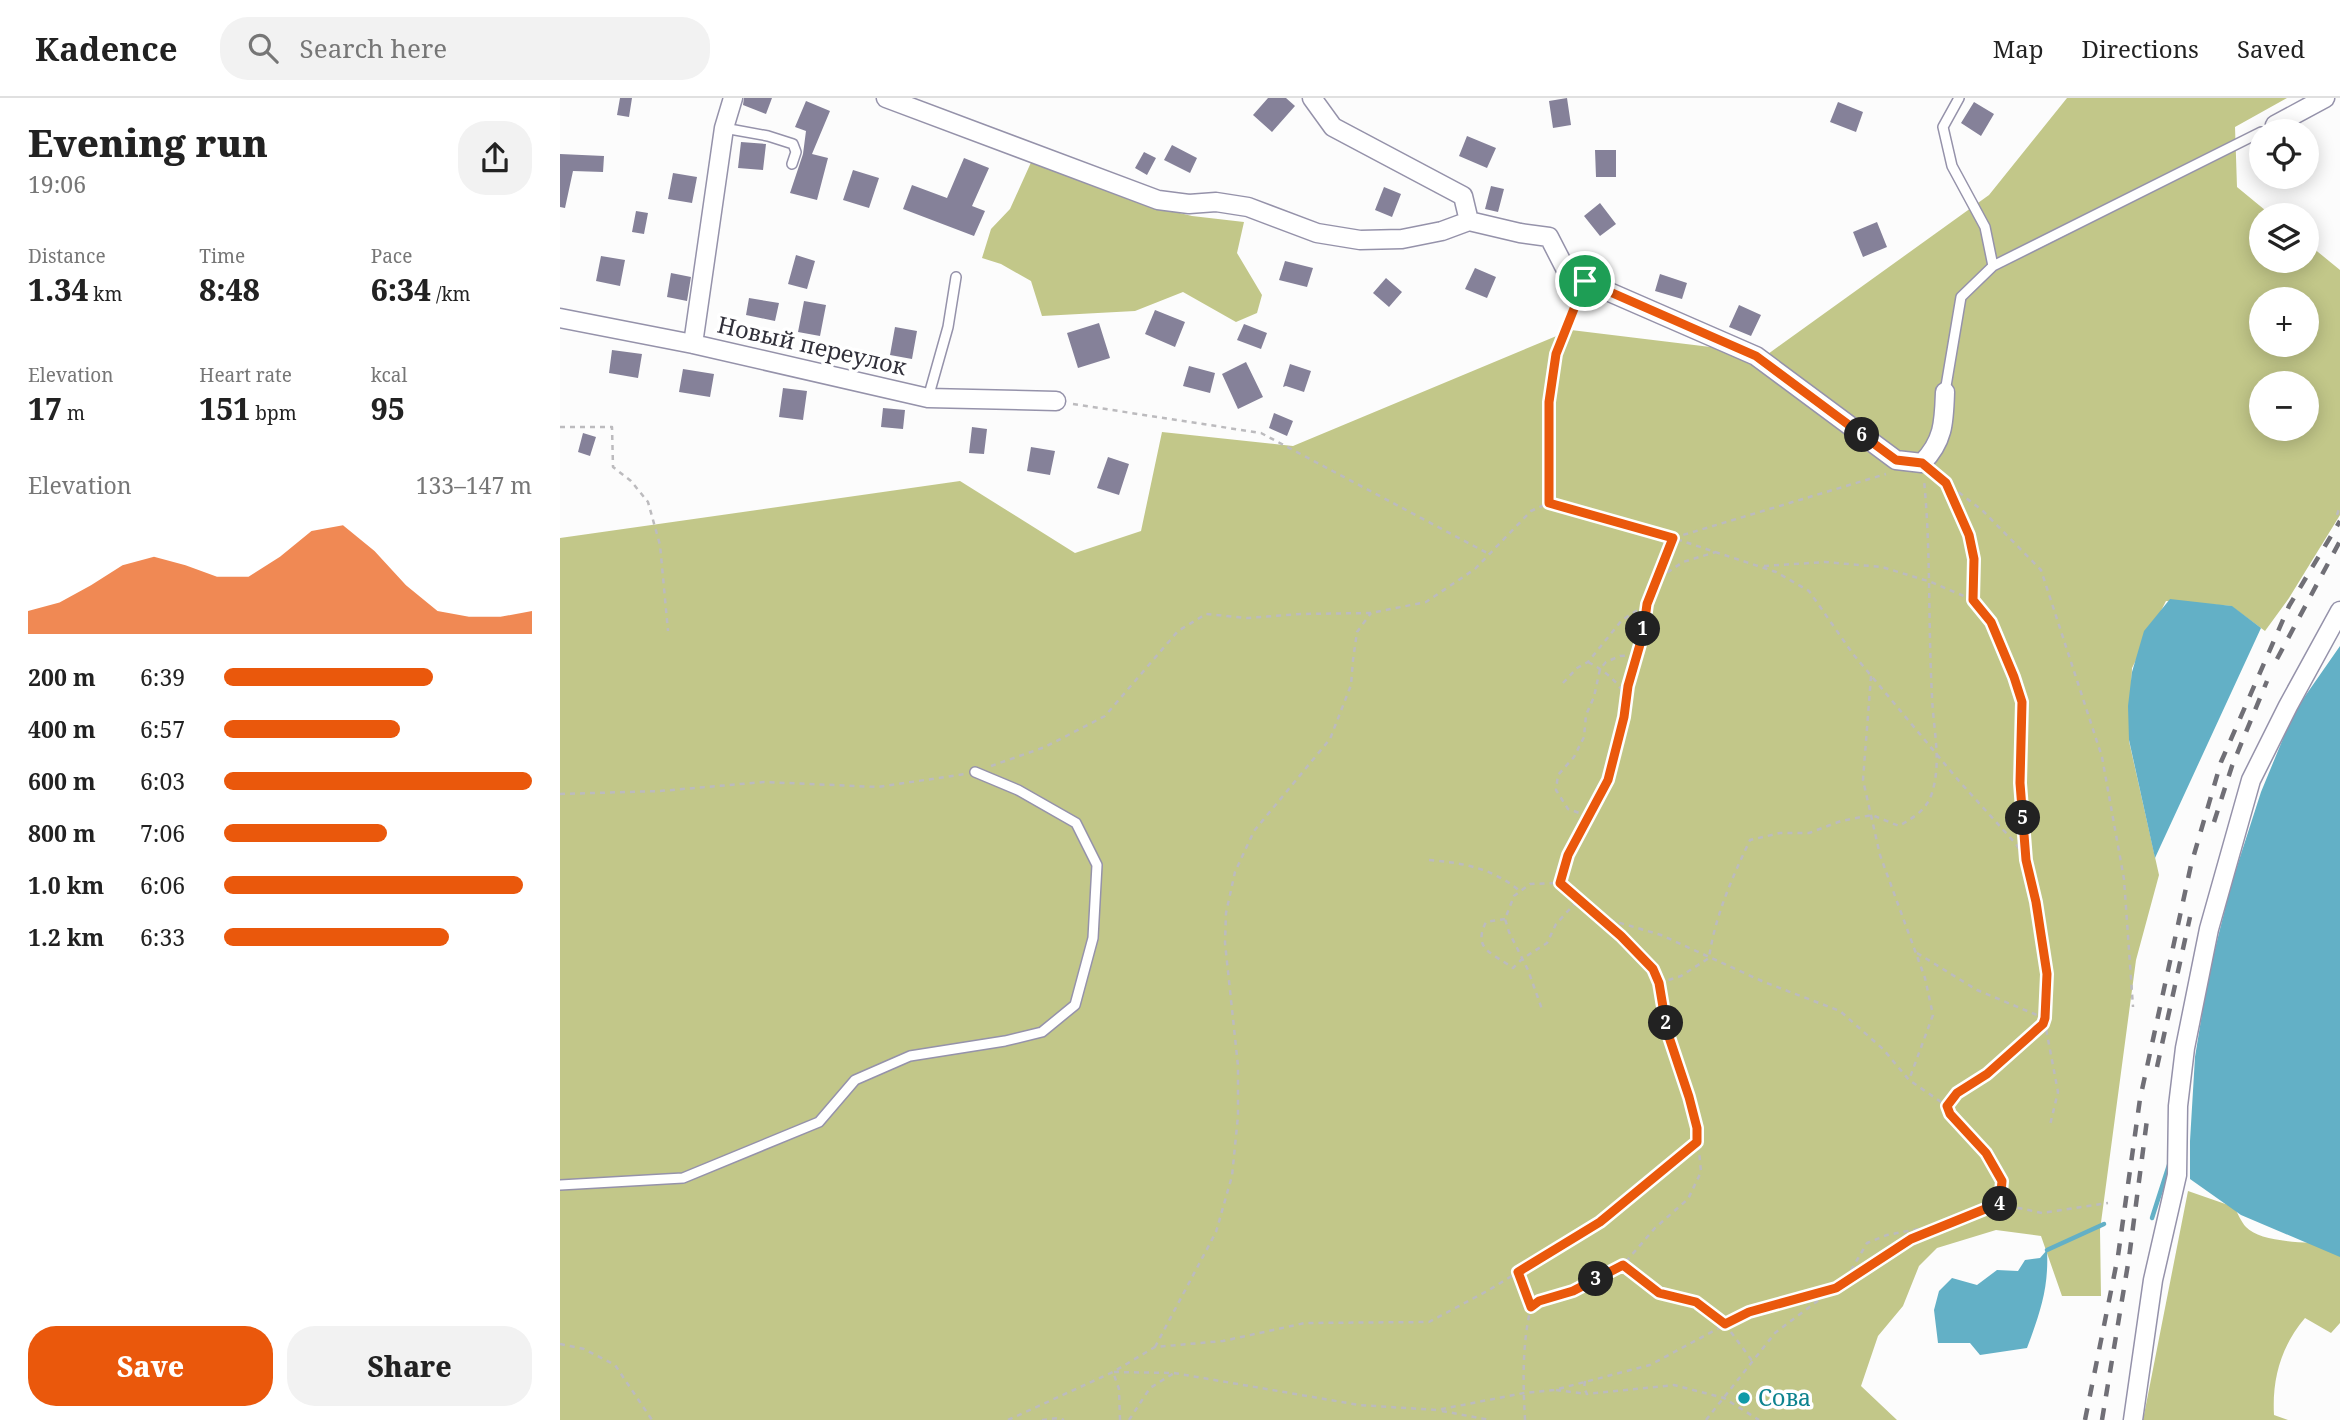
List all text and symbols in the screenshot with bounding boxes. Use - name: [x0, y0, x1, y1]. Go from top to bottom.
- search box: [220, 17, 710, 80]
- text: Kadence: [35, 26, 178, 71]
- icon: search: [244, 29, 282, 67]
- text: Search here: [300, 30, 447, 66]
- text: Map: [1993, 32, 2044, 65]
- text: Directions: [2082, 32, 2199, 65]
- text: Saved: [2237, 32, 2305, 65]
- text: Evening run: [28, 116, 268, 168]
- map controls: [2249, 119, 2319, 441]
- button: locate: [2249, 119, 2319, 189]
- button: share: [458, 121, 532, 195]
- text: 19:06: [28, 168, 86, 200]
- button: layers: [2249, 203, 2319, 273]
- text: Distance: [28, 243, 106, 269]
- text: Time: [199, 243, 245, 269]
- text: Pace: [371, 243, 412, 269]
- pin: [1555, 251, 1615, 311]
- icon: arrive: [1566, 262, 1604, 300]
- text: 1.34: [28, 269, 88, 310]
- text: 8:48: [199, 269, 260, 310]
- text: 6:34: [371, 269, 431, 310]
- text: km: [88, 281, 122, 307]
- text: /km: [431, 281, 471, 307]
- button: +: [2249, 287, 2319, 357]
- street label: Новый переулок: [714, 308, 910, 382]
- text: Elevation: [28, 362, 114, 388]
- text: Heart rate: [199, 362, 292, 388]
- text: kcal: [371, 362, 407, 388]
- button: −: [2249, 371, 2319, 441]
- text: 17: [28, 388, 62, 429]
- text: 151: [199, 388, 250, 429]
- text: 95: [371, 388, 405, 429]
- text: m: [62, 400, 85, 426]
- text: bpm: [250, 400, 297, 426]
- pin: 6: [1844, 418, 1880, 452]
- text: 6: [1856, 421, 1867, 447]
- text: Elevation: [28, 469, 132, 501]
- text: 133–147 m: [416, 469, 532, 501]
- pin: 1: [1626, 612, 1660, 646]
- text: 1: [1637, 615, 1648, 641]
- text: 200 m: [28, 661, 96, 693]
- text: 6:39: [140, 661, 185, 693]
- text: 400 m: [28, 713, 96, 745]
- text: 6:57: [140, 713, 185, 745]
- text: 600 m: [28, 765, 96, 797]
- text: 6:03: [140, 765, 185, 797]
- pin: 5: [2006, 800, 2040, 836]
- text: 5: [2017, 804, 2028, 830]
- text: 800 m: [28, 817, 96, 849]
- text: 7:06: [140, 817, 185, 849]
- text: 1.0 km: [28, 869, 104, 901]
- text: 6:06: [140, 869, 185, 901]
- text: 1.2 km: [28, 921, 104, 953]
- text: 6:33: [140, 921, 185, 953]
- pin: 2: [1648, 1006, 1684, 1040]
- text: 2: [1660, 1009, 1671, 1035]
- pin: 4: [1982, 1186, 2018, 1222]
- text: 4: [1994, 1190, 2005, 1216]
- pin: 3: [1578, 1262, 1614, 1296]
- text: 3: [1590, 1265, 1601, 1291]
- button: Save: [28, 1326, 273, 1406]
- button: Share: [287, 1326, 532, 1406]
- place label: Сова: [1758, 1381, 1811, 1413]
- marker: Сова: [1736, 1390, 1752, 1406]

